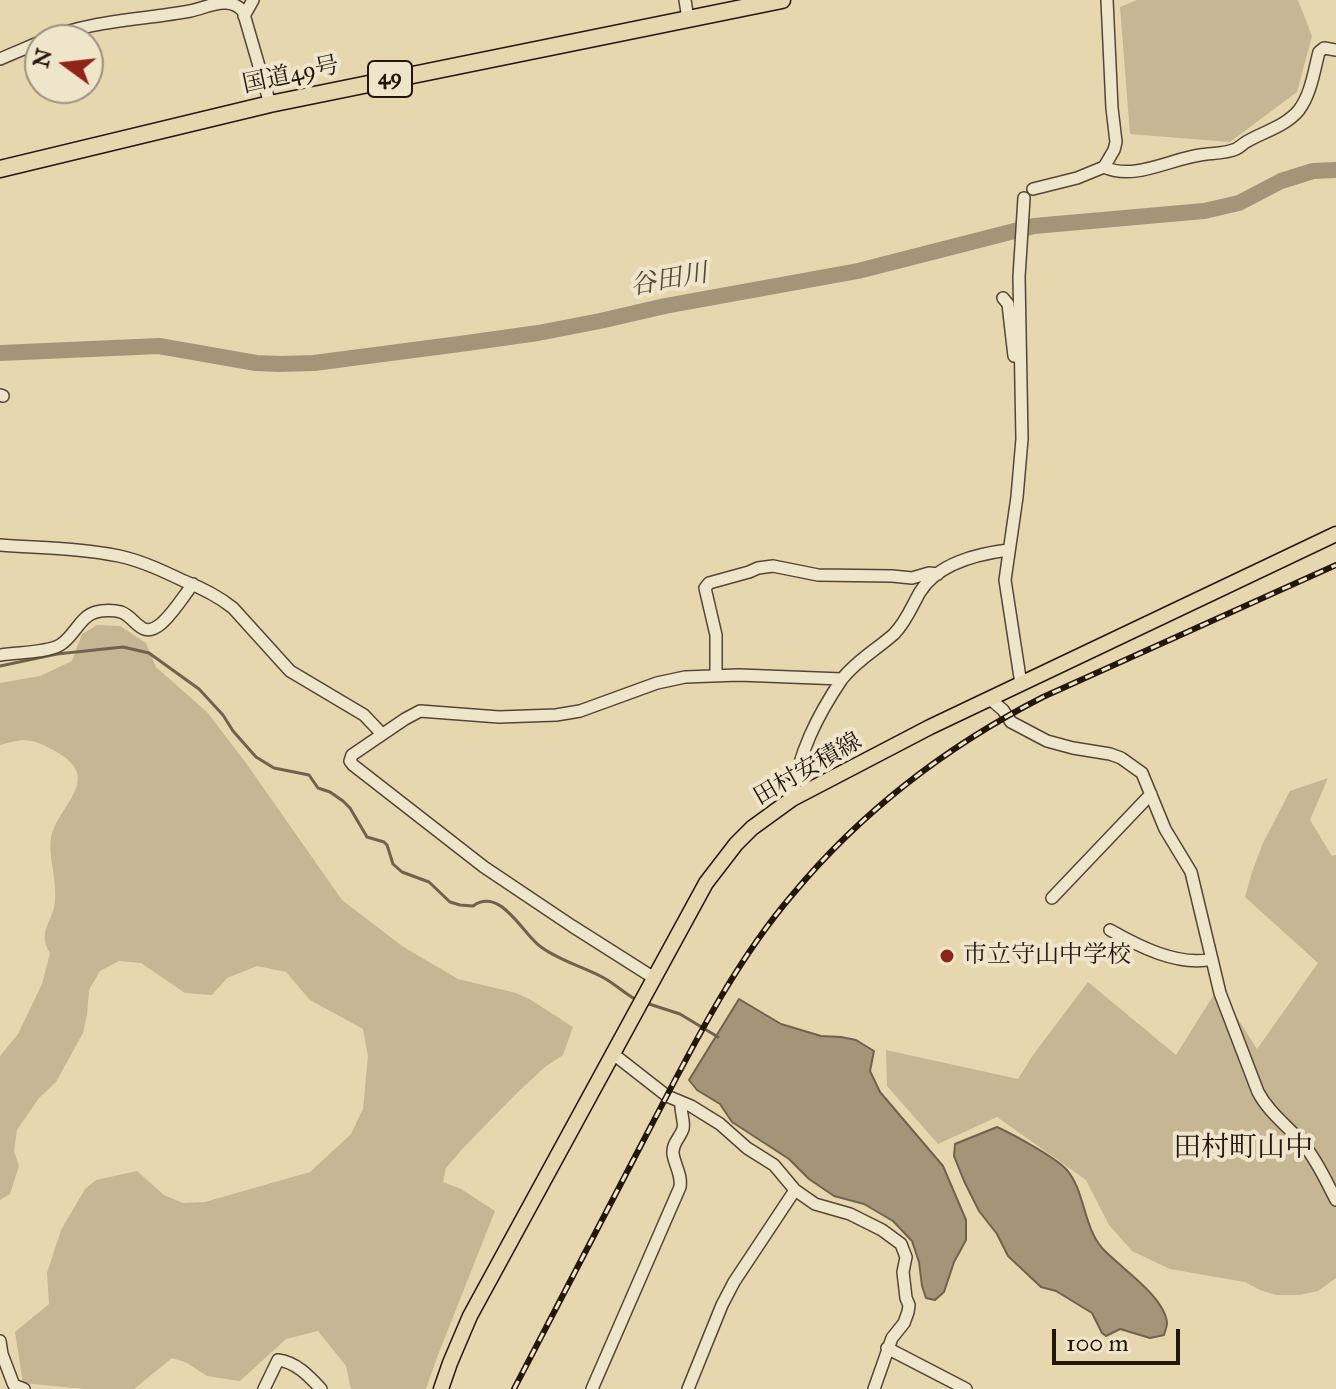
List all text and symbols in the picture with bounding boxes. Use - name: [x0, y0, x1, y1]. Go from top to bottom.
- north arrow: [24, 24, 104, 104]
- text: N: [27, 46, 58, 71]
- street label: 国道49号: [240, 52, 342, 100]
- road number: 49: [368, 61, 412, 97]
- water label: 谷田川: [628, 259, 710, 303]
- street label: 田村安積線: [749, 728, 867, 812]
- place label: 市立守山中学校: [963, 942, 1131, 970]
- marker: 市立守山中学校: [938, 947, 956, 965]
- district label: 田村町山中: [1173, 1132, 1313, 1166]
- scale bar: [1056, 1313, 1184, 1363]
- text: 100 m: [1066, 1328, 1129, 1358]

